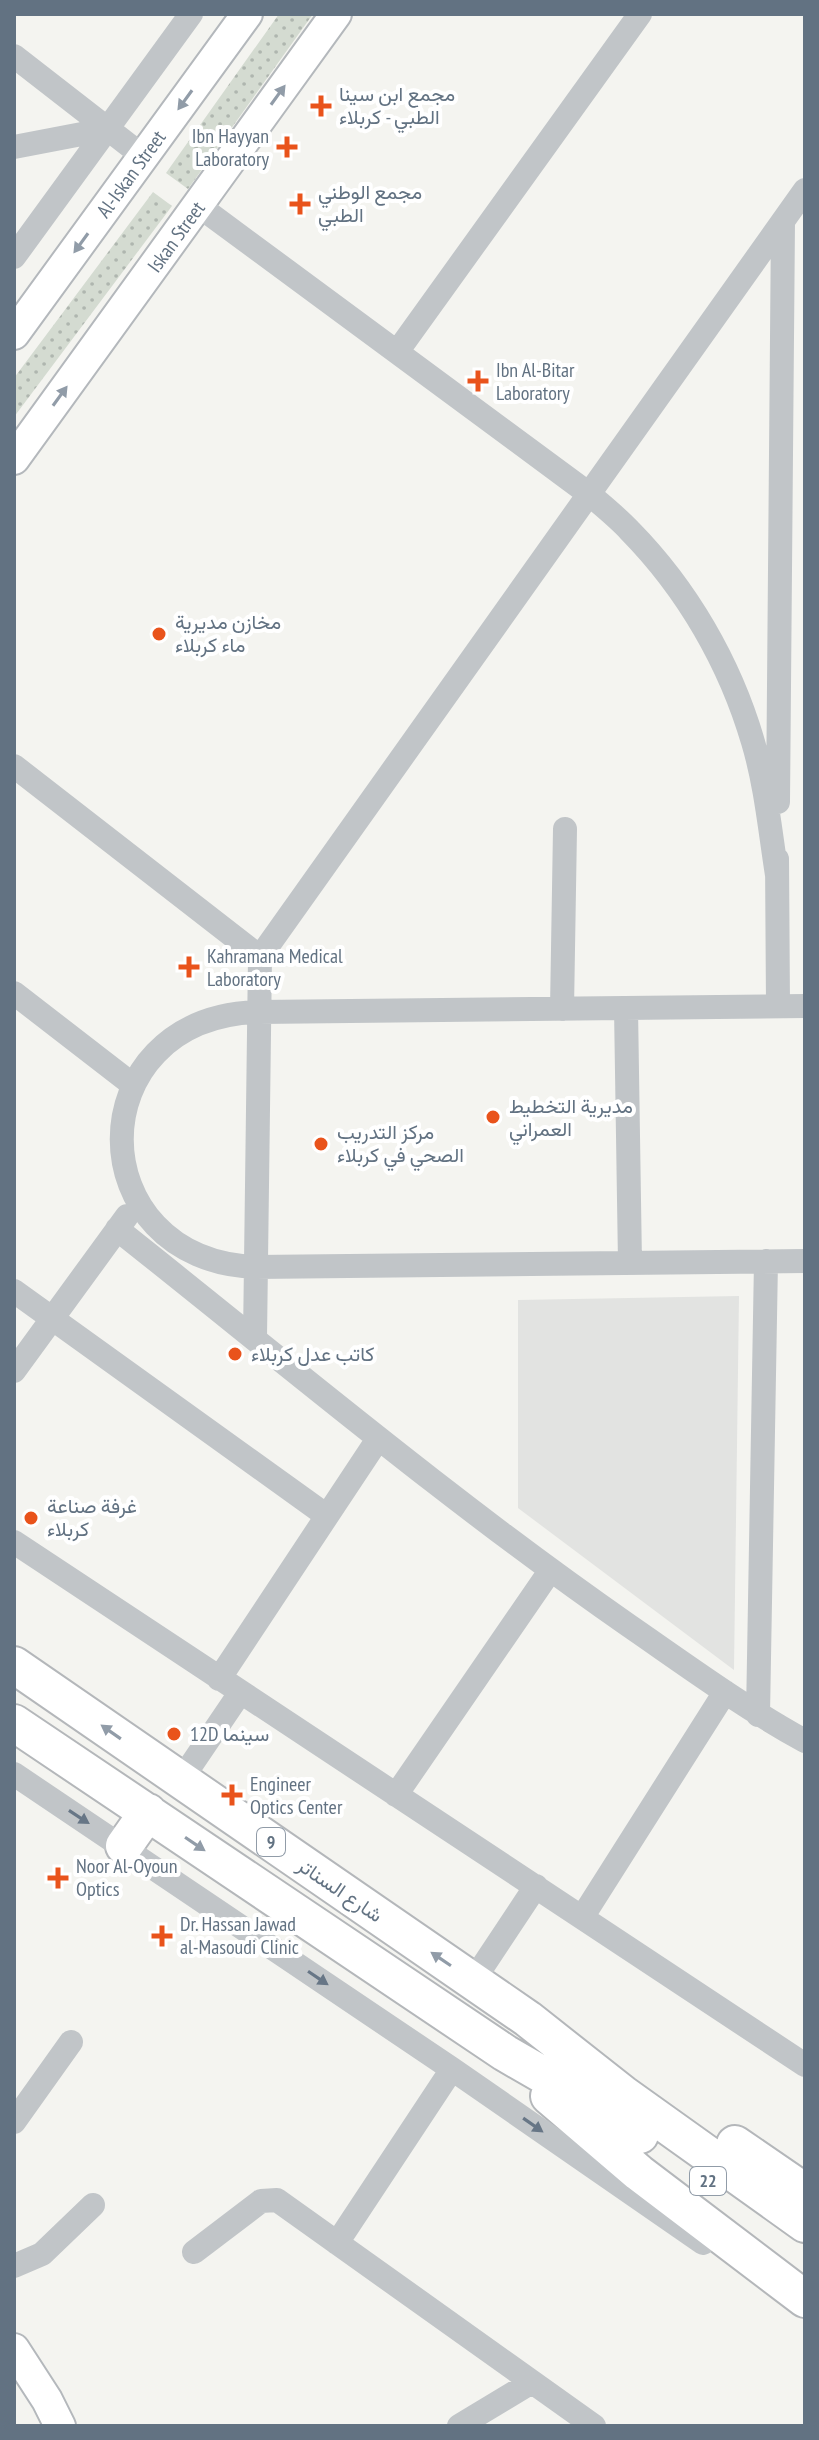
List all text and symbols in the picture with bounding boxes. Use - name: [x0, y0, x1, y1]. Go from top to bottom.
- place label: مجمع ابن سينا الطبي - كربلاء: [339, 81, 455, 134]
- one-way arrow: [270, 84, 286, 106]
- one-way arrow: [177, 89, 193, 111]
- marker: مجمع ابن سينا الطبي - كربلاء: [310, 95, 332, 117]
- place label: Ibn Hayyan Laboratory: [192, 123, 269, 172]
- street label: Al-Iskan Street: [91, 125, 172, 223]
- marker: Ibn Hayyan Laboratory: [276, 136, 298, 158]
- place label: مجمع الوطني الطبي: [318, 179, 422, 232]
- marker: مجمع الوطني الطبي: [289, 193, 311, 215]
- street label: Iskan Street: [141, 196, 211, 278]
- one-way arrow: [74, 232, 89, 253]
- place label: Ibn Al-Bitar Laboratory: [496, 357, 575, 406]
- marker: Ibn Al-Bitar Laboratory: [467, 370, 489, 392]
- one-way arrow: [52, 386, 67, 407]
- place label: مخازن مديرية ماء كربلاء: [175, 609, 281, 658]
- marker: مخازن مديرية ماء كربلاء: [150, 625, 168, 643]
- place label: Kahramana Medical Laboratory: [207, 943, 343, 992]
- marker: Kahramana Medical Laboratory: [178, 956, 200, 978]
- place label: مديرية التخطيط العمراني: [509, 1093, 633, 1146]
- marker: مديرية التخطيط العمراني: [484, 1108, 502, 1126]
- place label: مركز التدريب الصحي في كربلاء: [337, 1119, 464, 1172]
- marker: مركز التدريب الصحي في كربلاء: [312, 1135, 330, 1153]
- place label: كاتب عدل كربلاء: [251, 1341, 374, 1367]
- marker: كاتب عدل كربلاء: [226, 1345, 244, 1363]
- place label: غرفة صناعة كربلاء: [47, 1493, 137, 1542]
- marker: غرفة صناعة كربلاء: [22, 1509, 40, 1527]
- place label: 12D سينما: [190, 1721, 269, 1747]
- one-way arrow: [101, 1725, 122, 1740]
- marker: 12D سينما: [165, 1725, 183, 1743]
- place label: Engineer Optics Center: [250, 1771, 343, 1820]
- marker: Engineer Optics Center: [221, 1784, 243, 1806]
- one-way arrow: [68, 1809, 90, 1823]
- road number: 9: [257, 1828, 285, 1856]
- one-way arrow: [185, 1836, 206, 1851]
- street label: شارع السناتر: [291, 1851, 388, 1929]
- place label: Noor Al-Oyoun Optics: [76, 1853, 178, 1902]
- marker: Noor Al-Oyoun Optics: [47, 1867, 69, 1889]
- place label: Dr. Hassan Jawad al-Masoudi Clinic: [180, 1911, 299, 1960]
- marker: Dr. Hassan Jawad al-Masoudi Clinic: [151, 1925, 173, 1947]
- one-way arrow: [430, 1952, 451, 1967]
- one-way arrow: [307, 1970, 329, 1985]
- one-way arrow: [522, 2117, 543, 2132]
- road number: 22: [690, 2167, 726, 2195]

